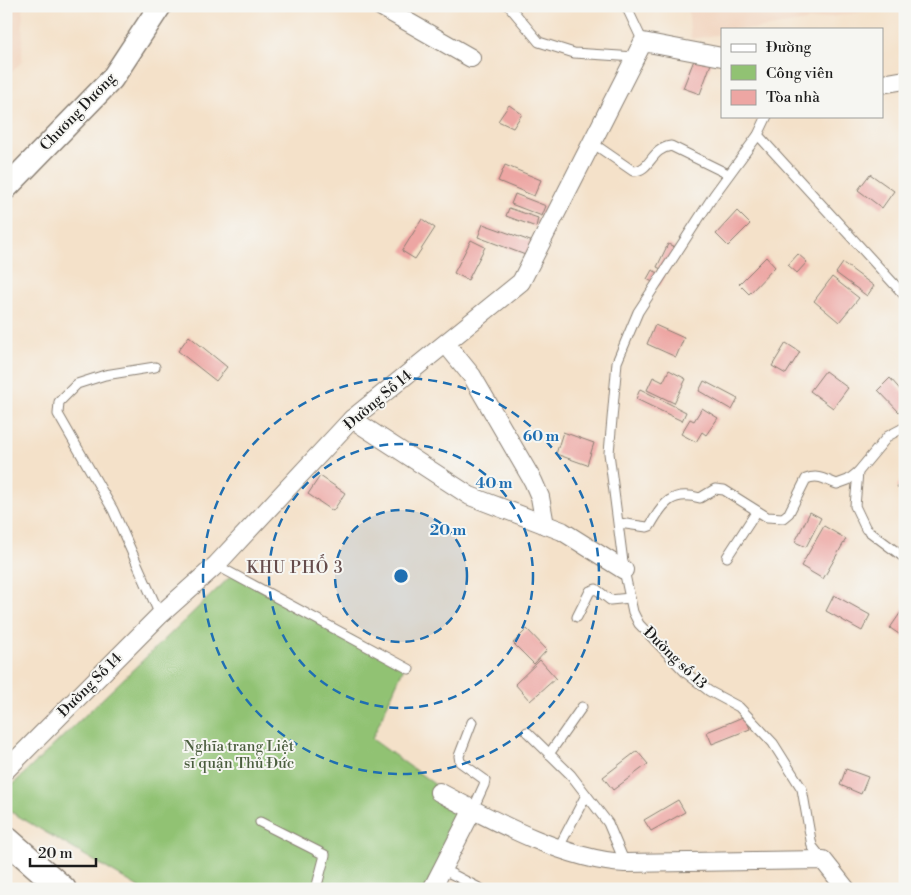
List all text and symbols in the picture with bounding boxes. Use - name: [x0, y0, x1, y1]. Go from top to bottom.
- legend: [721, 28, 884, 118]
- text: Đường: [766, 38, 812, 57]
- text: Công viên: [766, 64, 834, 83]
- street label: Chương Dương: [36, 69, 120, 155]
- text: Tòa nhà: [766, 88, 820, 107]
- street label: Đường Số 14: [340, 366, 416, 434]
- text: 60 m: [523, 427, 560, 446]
- text: 40 m: [475, 474, 513, 493]
- text: 20 m: [430, 521, 467, 540]
- district label: KHU PHỐ 3: [247, 554, 343, 578]
- centre of rings: [392, 567, 410, 585]
- street label: Đường số 13: [639, 623, 711, 693]
- street label: Đường Số 14: [54, 649, 126, 721]
- park label: Nghĩa trang Liệt sĩ quận Thủ Đức: [184, 737, 295, 773]
- scale bar: [30, 835, 96, 867]
- text: 20 m: [38, 844, 73, 863]

